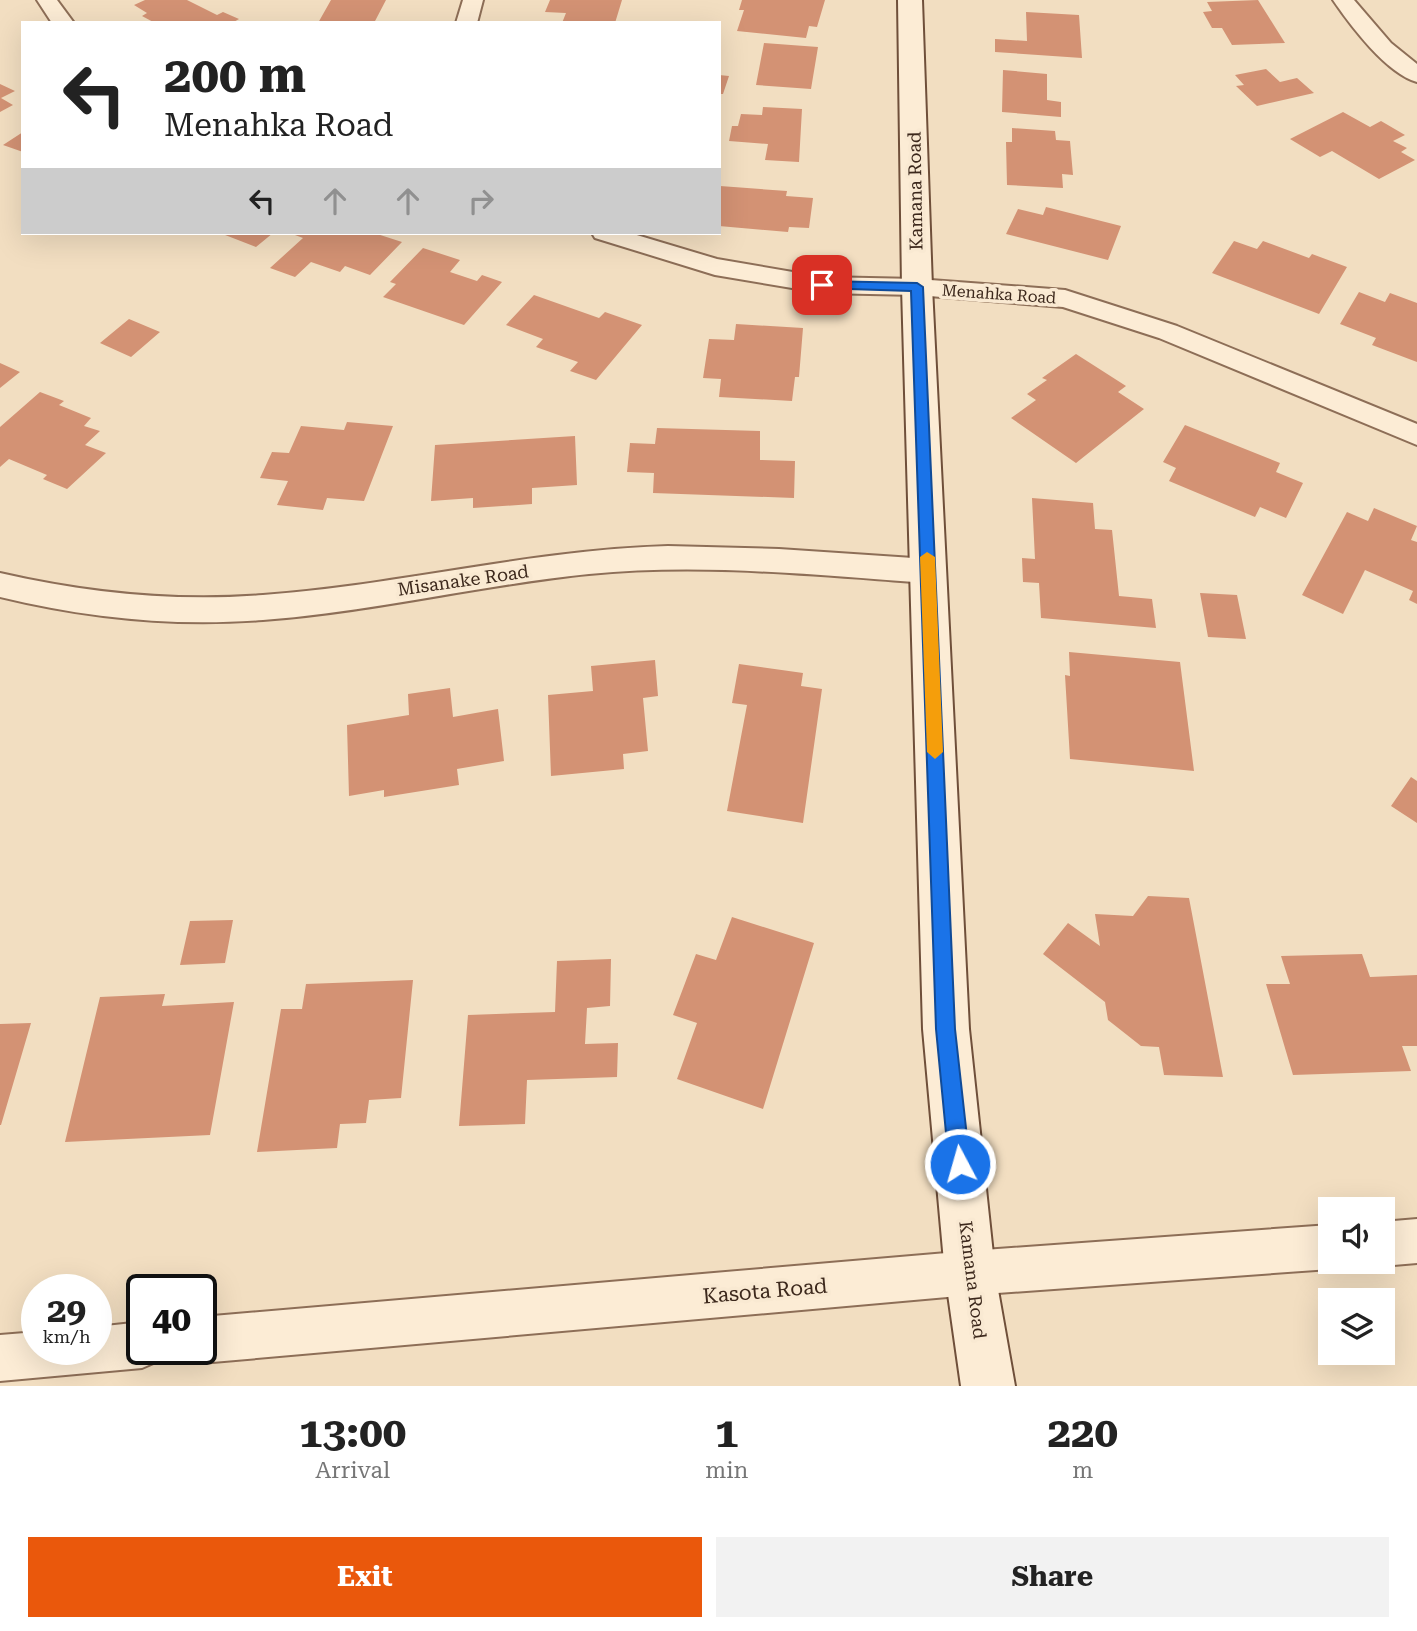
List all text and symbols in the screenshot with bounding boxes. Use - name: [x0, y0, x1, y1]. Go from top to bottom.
- text: 200 m: [164, 47, 306, 104]
- icon: left: [49, 49, 140, 140]
- text: Menahka Road: [164, 106, 393, 144]
- street label: Kamana Road: [903, 131, 927, 251]
- icon: left: [243, 182, 281, 220]
- icon: ahead: [316, 182, 354, 220]
- icon: ahead: [389, 182, 427, 220]
- icon: right: [462, 182, 500, 220]
- pin: [792, 255, 852, 315]
- icon: arrive: [803, 266, 841, 304]
- street label: Menahka Road: [941, 281, 1057, 307]
- street label: Misanake Road: [396, 560, 530, 600]
- position arrow: [923, 1127, 997, 1201]
- map controls: [1318, 1197, 1395, 1365]
- button: sound: [1318, 1197, 1395, 1274]
- street label: Kamana Road: [955, 1220, 991, 1341]
- speed limit sign: 40: [126, 1274, 217, 1365]
- street label: Kasota Road: [702, 1274, 829, 1308]
- button: layers: [1318, 1288, 1395, 1365]
- text: 29: [47, 1290, 86, 1331]
- text: km/h: [42, 1326, 91, 1347]
- text: 13:00: [299, 1408, 406, 1457]
- text: 1: [715, 1408, 739, 1457]
- text: 220: [1047, 1408, 1118, 1457]
- text: Arrival: [315, 1457, 390, 1484]
- text: min: [705, 1457, 748, 1484]
- text: m: [1072, 1457, 1093, 1484]
- button: Exit: [28, 1537, 702, 1617]
- button: Share: [716, 1537, 1389, 1617]

